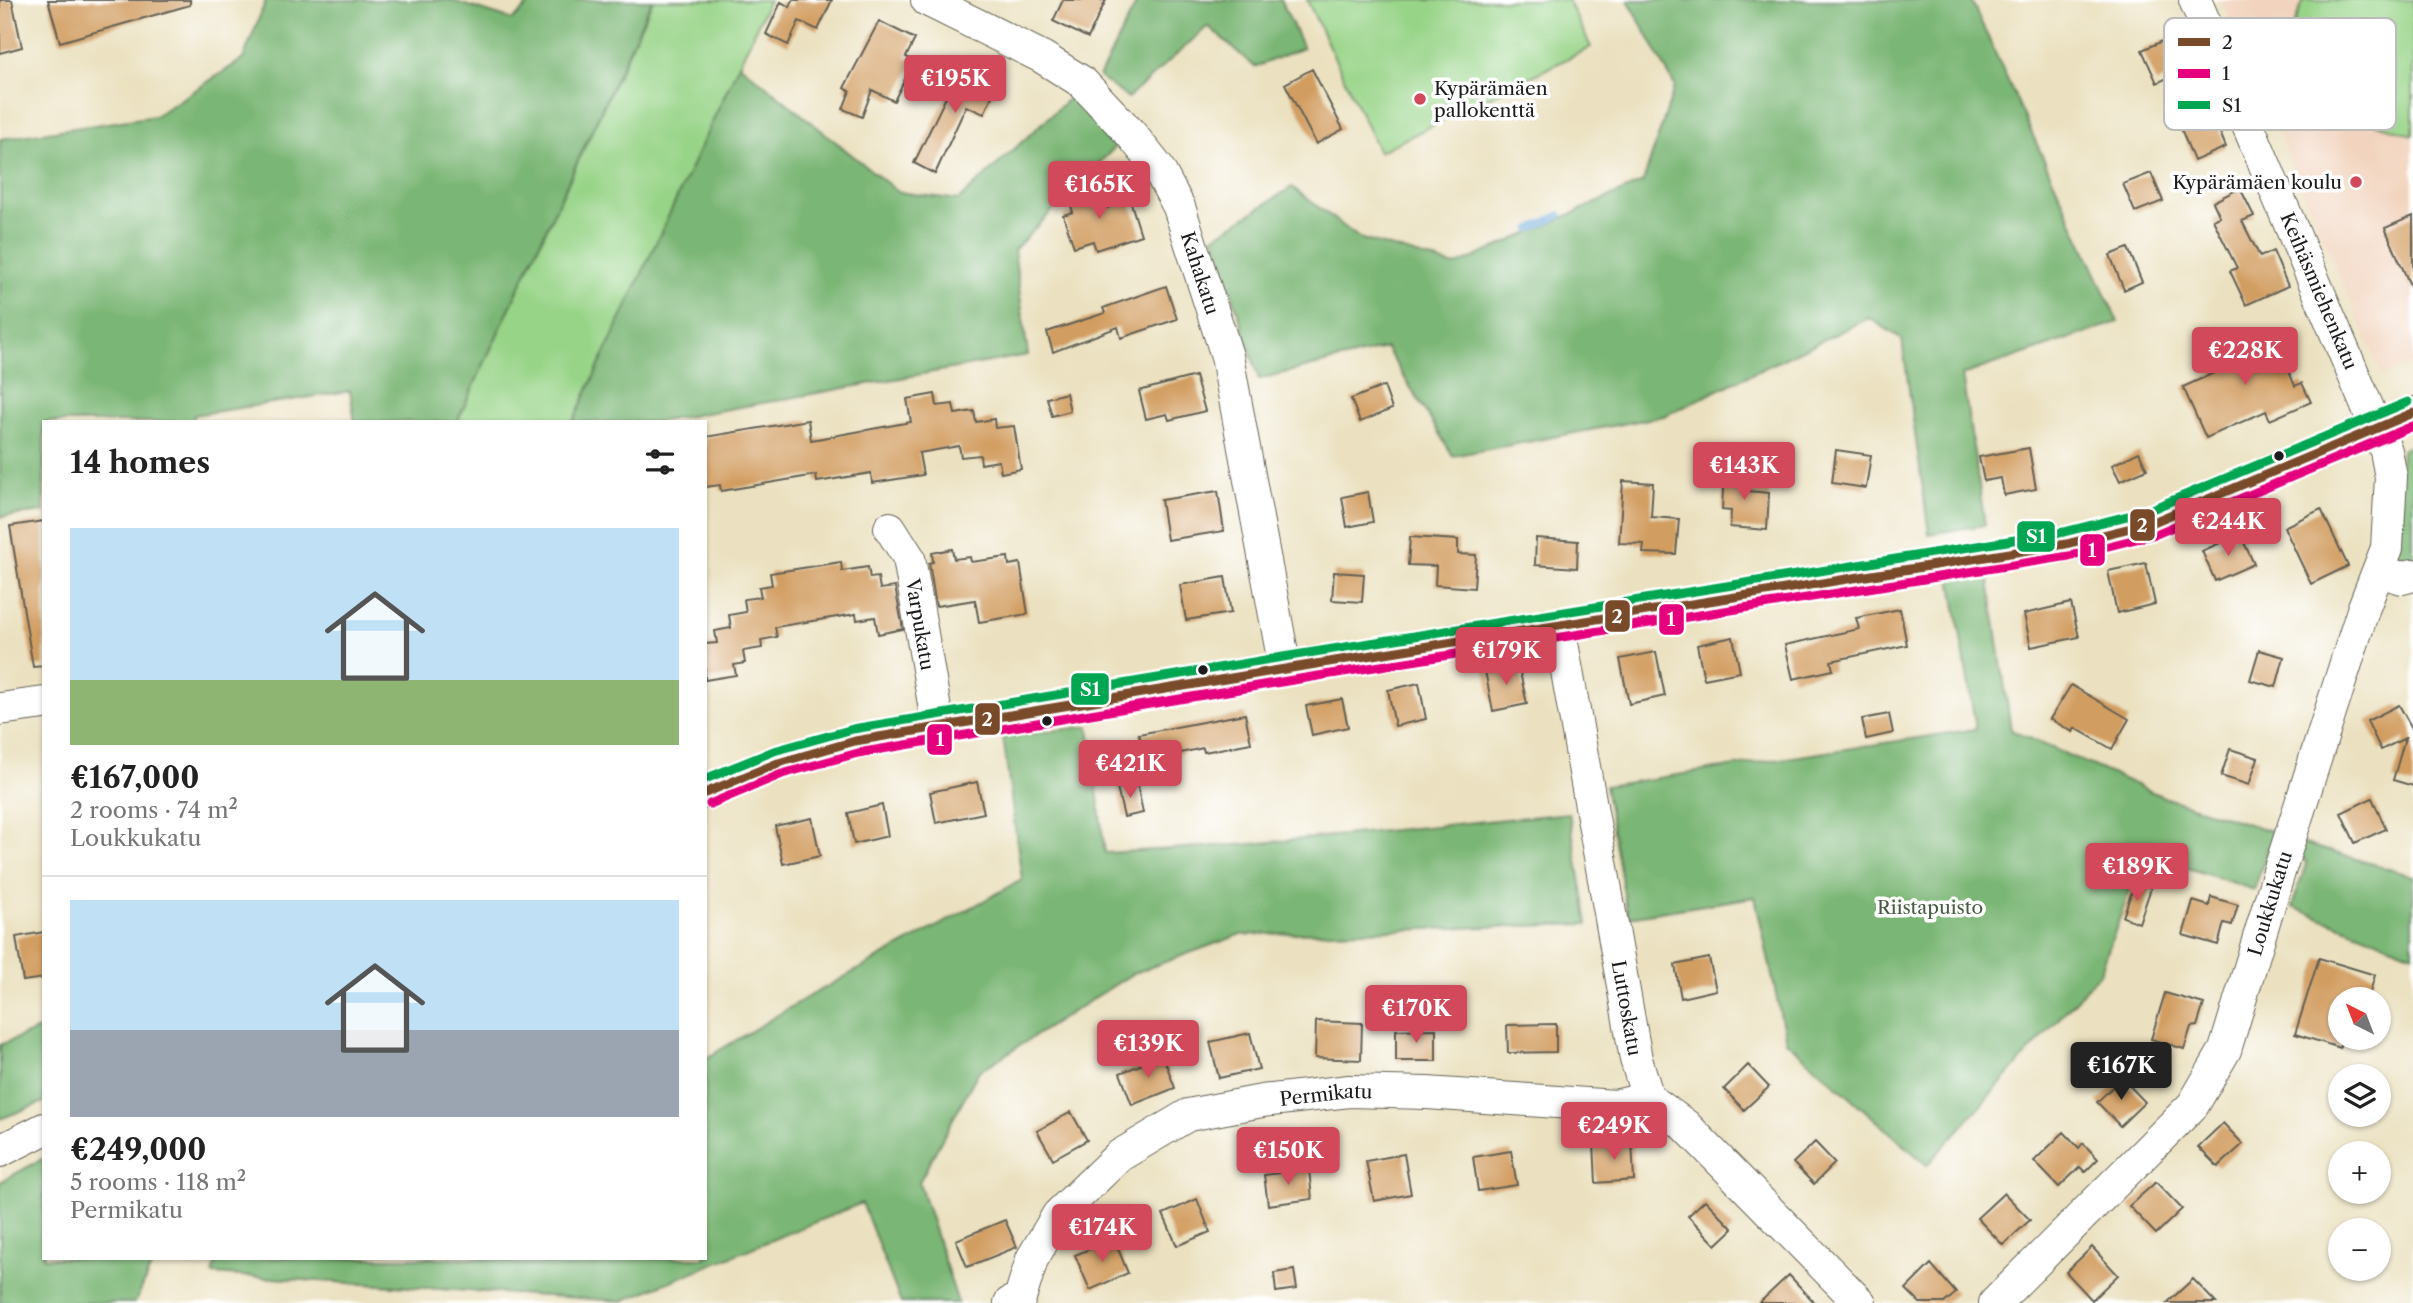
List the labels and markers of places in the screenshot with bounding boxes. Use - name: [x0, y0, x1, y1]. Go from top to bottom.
- pin: €195K: [906, 55, 1004, 115]
- place label: Kypärämäen pallokenttä: [1434, 77, 1548, 122]
- marker: Kypärämäen pallokenttä: [1412, 91, 1428, 107]
- pin: €165K: [1050, 162, 1148, 221]
- place label: Kypärämäen koulu: [2172, 171, 2342, 194]
- marker: Kypärämäen koulu: [2348, 174, 2364, 190]
- pin: €228K: [2196, 328, 2294, 387]
- pin: €143K: [1695, 442, 1793, 502]
- unlabelled marker: [2272, 449, 2286, 463]
- pin: €244K: [2179, 498, 2277, 558]
- pin: €179K: [1457, 628, 1555, 687]
- unlabelled marker: [1196, 663, 1210, 677]
- unlabelled marker: [1040, 714, 1054, 728]
- pin: €421K: [1081, 740, 1179, 800]
- pin: €189K: [2088, 844, 2186, 903]
- pin: €170K: [1367, 986, 1465, 1045]
- pin: €139K: [1099, 1020, 1197, 1080]
- pin: €167K: [2072, 1042, 2170, 1102]
- pin: €249K: [1565, 1102, 1663, 1162]
- pin: €150K: [1239, 1128, 1337, 1187]
- pin: €174K: [1053, 1204, 1151, 1264]

